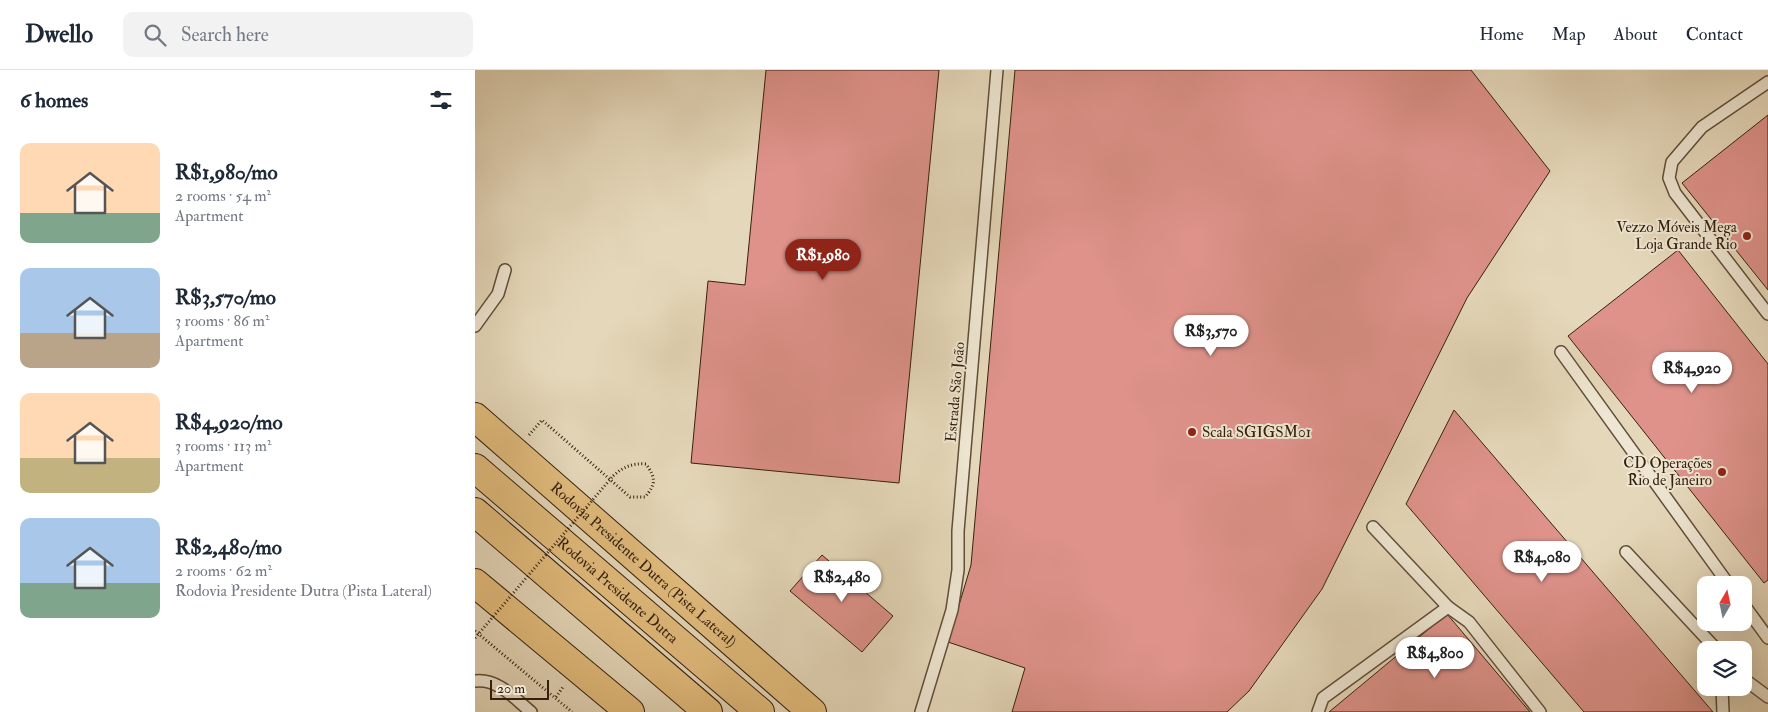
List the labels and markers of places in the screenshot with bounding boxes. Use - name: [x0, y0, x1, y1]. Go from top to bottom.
- place label: Vezzo Móveis Mega Loja Grande Rio: [1616, 218, 1738, 254]
- marker: Vezzo Móveis Mega Loja Grande Rio: [1741, 230, 1753, 242]
- pin: R$1,980: [777, 238, 869, 281]
- pin: R$3,570: [1165, 314, 1257, 357]
- pin: R$4,920: [1646, 352, 1738, 394]
- place label: Scala SGIGSM01: [1202, 423, 1311, 442]
- marker: Scala SGIGSM01: [1186, 426, 1198, 438]
- place label: CD Operações Rio de Janeiro: [1623, 454, 1712, 491]
- marker: CD Operações Rio de Janeiro: [1716, 466, 1728, 478]
- pin: R$4,080: [1496, 540, 1588, 583]
- pin: R$2,480: [796, 560, 888, 603]
- pin: R$4,800: [1389, 636, 1481, 679]

